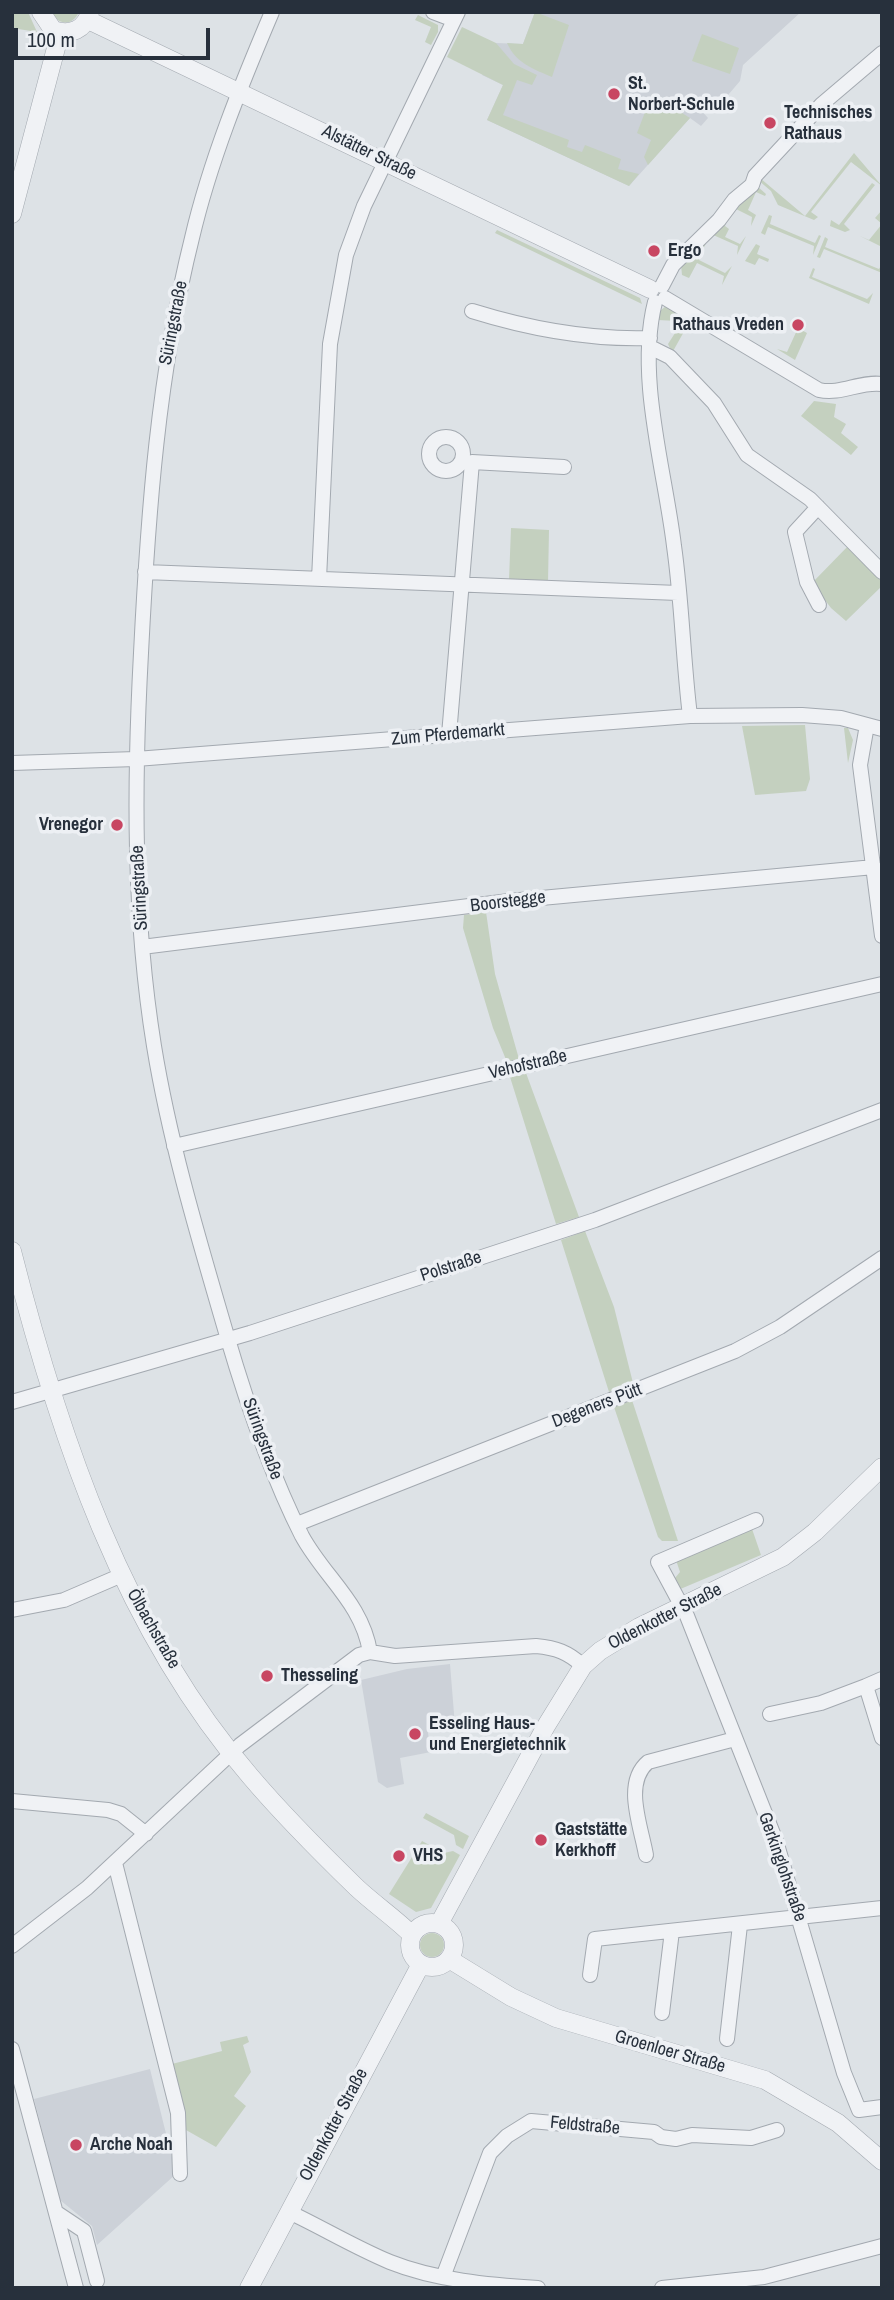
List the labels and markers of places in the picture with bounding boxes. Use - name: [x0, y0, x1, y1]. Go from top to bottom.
- place label: St. Norbert-Schule: [628, 73, 735, 116]
- marker: St. Norbert-Schule: [606, 86, 622, 102]
- place label: Technisches Rathaus: [784, 102, 872, 144]
- marker: Technisches Rathaus: [762, 115, 778, 131]
- place label: Ergo: [668, 240, 702, 262]
- marker: Ergo: [646, 243, 662, 259]
- place label: Rathaus Vreden: [672, 314, 784, 336]
- marker: Rathaus Vreden: [790, 317, 806, 333]
- place label: Vrenegor: [39, 814, 103, 836]
- marker: Vrenegor: [109, 817, 125, 833]
- place label: Thesseling: [281, 1665, 358, 1687]
- marker: Thesseling: [259, 1668, 275, 1684]
- place label: Esseling Haus- und Energietechnik: [429, 1713, 566, 1756]
- marker: Esseling Haus- und Energietechnik: [407, 1726, 423, 1742]
- place label: Gaststätte Kerkhoff: [555, 1819, 627, 1862]
- marker: Gaststätte Kerkhoff: [533, 1832, 549, 1848]
- place label: VHS: [413, 1845, 443, 1867]
- marker: VHS: [391, 1848, 407, 1864]
- place label: Arche Noah: [90, 2134, 173, 2156]
- marker: Arche Noah: [68, 2137, 84, 2153]

